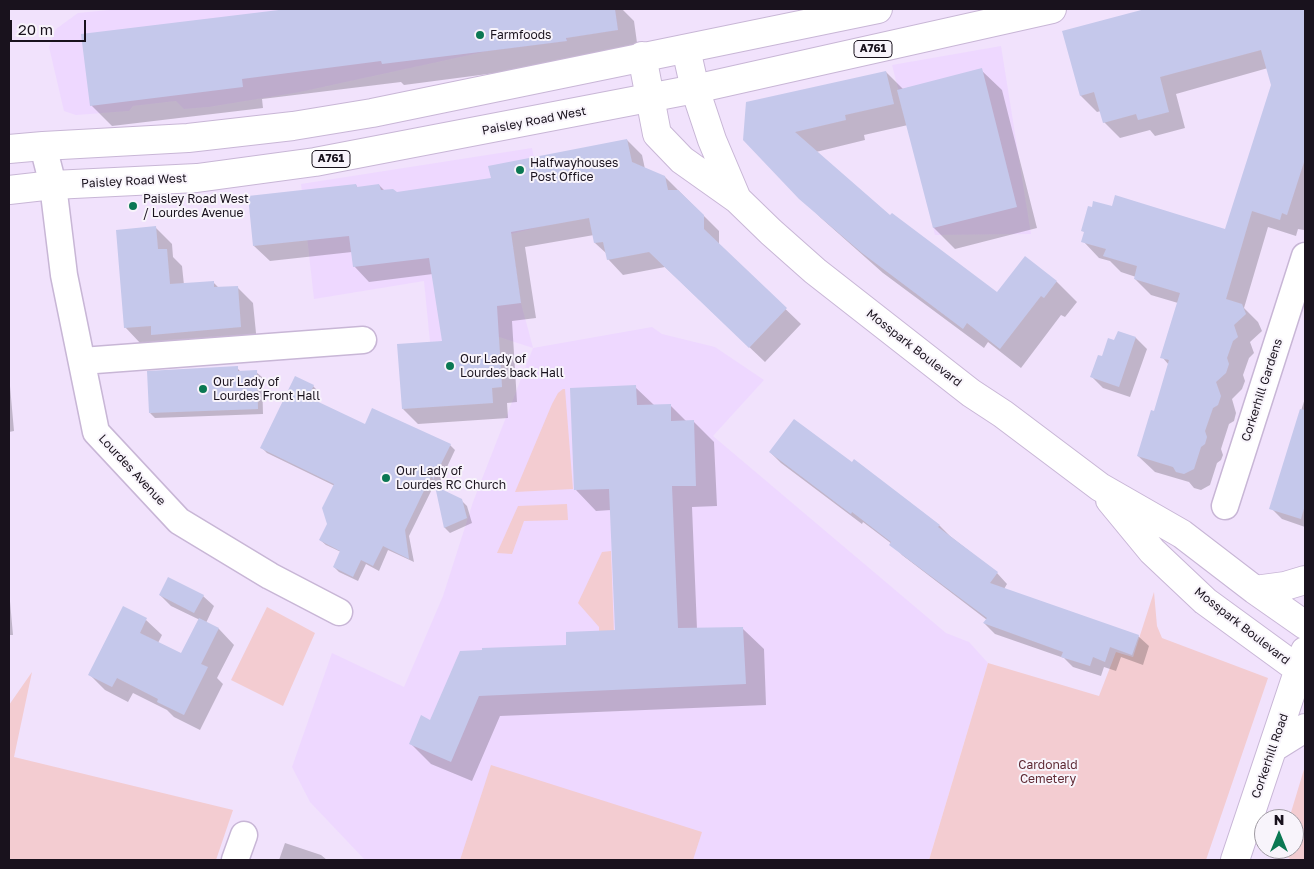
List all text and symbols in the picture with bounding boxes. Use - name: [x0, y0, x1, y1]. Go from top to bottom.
- scale bar: [12, 10, 89, 42]
- text: 20 m: [18, 20, 53, 38]
- place label: Farmfoods: [490, 28, 551, 42]
- marker: Farmfoods: [474, 29, 486, 41]
- road number: A761: [854, 41, 892, 58]
- street label: Paisley Road West: [481, 104, 587, 138]
- road number: A761: [312, 150, 350, 168]
- place label: Halfwayhouses Post Office: [530, 156, 618, 184]
- marker: Halfwayhouses Post Office: [514, 164, 526, 176]
- street label: Paisley Road West: [81, 171, 187, 191]
- place label: Paisley Road West / Lourdes Avenue: [143, 192, 249, 220]
- marker: Paisley Road West / Lourdes Avenue: [127, 200, 139, 212]
- street label: Mosspark Boulevard: [864, 306, 964, 390]
- street label: Corkerhill Gardens: [1239, 337, 1285, 443]
- place label: Our Lady of Lourdes back Hall: [460, 352, 563, 380]
- marker: Our Lady of Lourdes back Hall: [444, 360, 456, 372]
- place label: Our Lady of Lourdes Front Hall: [213, 375, 320, 403]
- marker: Our Lady of Lourdes Front Hall: [197, 383, 209, 395]
- street label: Lourdes Avenue: [95, 432, 169, 508]
- place label: Our Lady of Lourdes RC Church: [396, 464, 506, 492]
- marker: Our Lady of Lourdes RC Church: [380, 472, 392, 484]
- street label: Mosspark Boulevard: [1192, 584, 1292, 668]
- street label: Corkerhill Road: [1249, 712, 1291, 800]
- park label: Cardonald Cemetery: [1018, 758, 1078, 786]
- north arrow: [1254, 809, 1304, 859]
- text: N: [1274, 811, 1284, 828]

